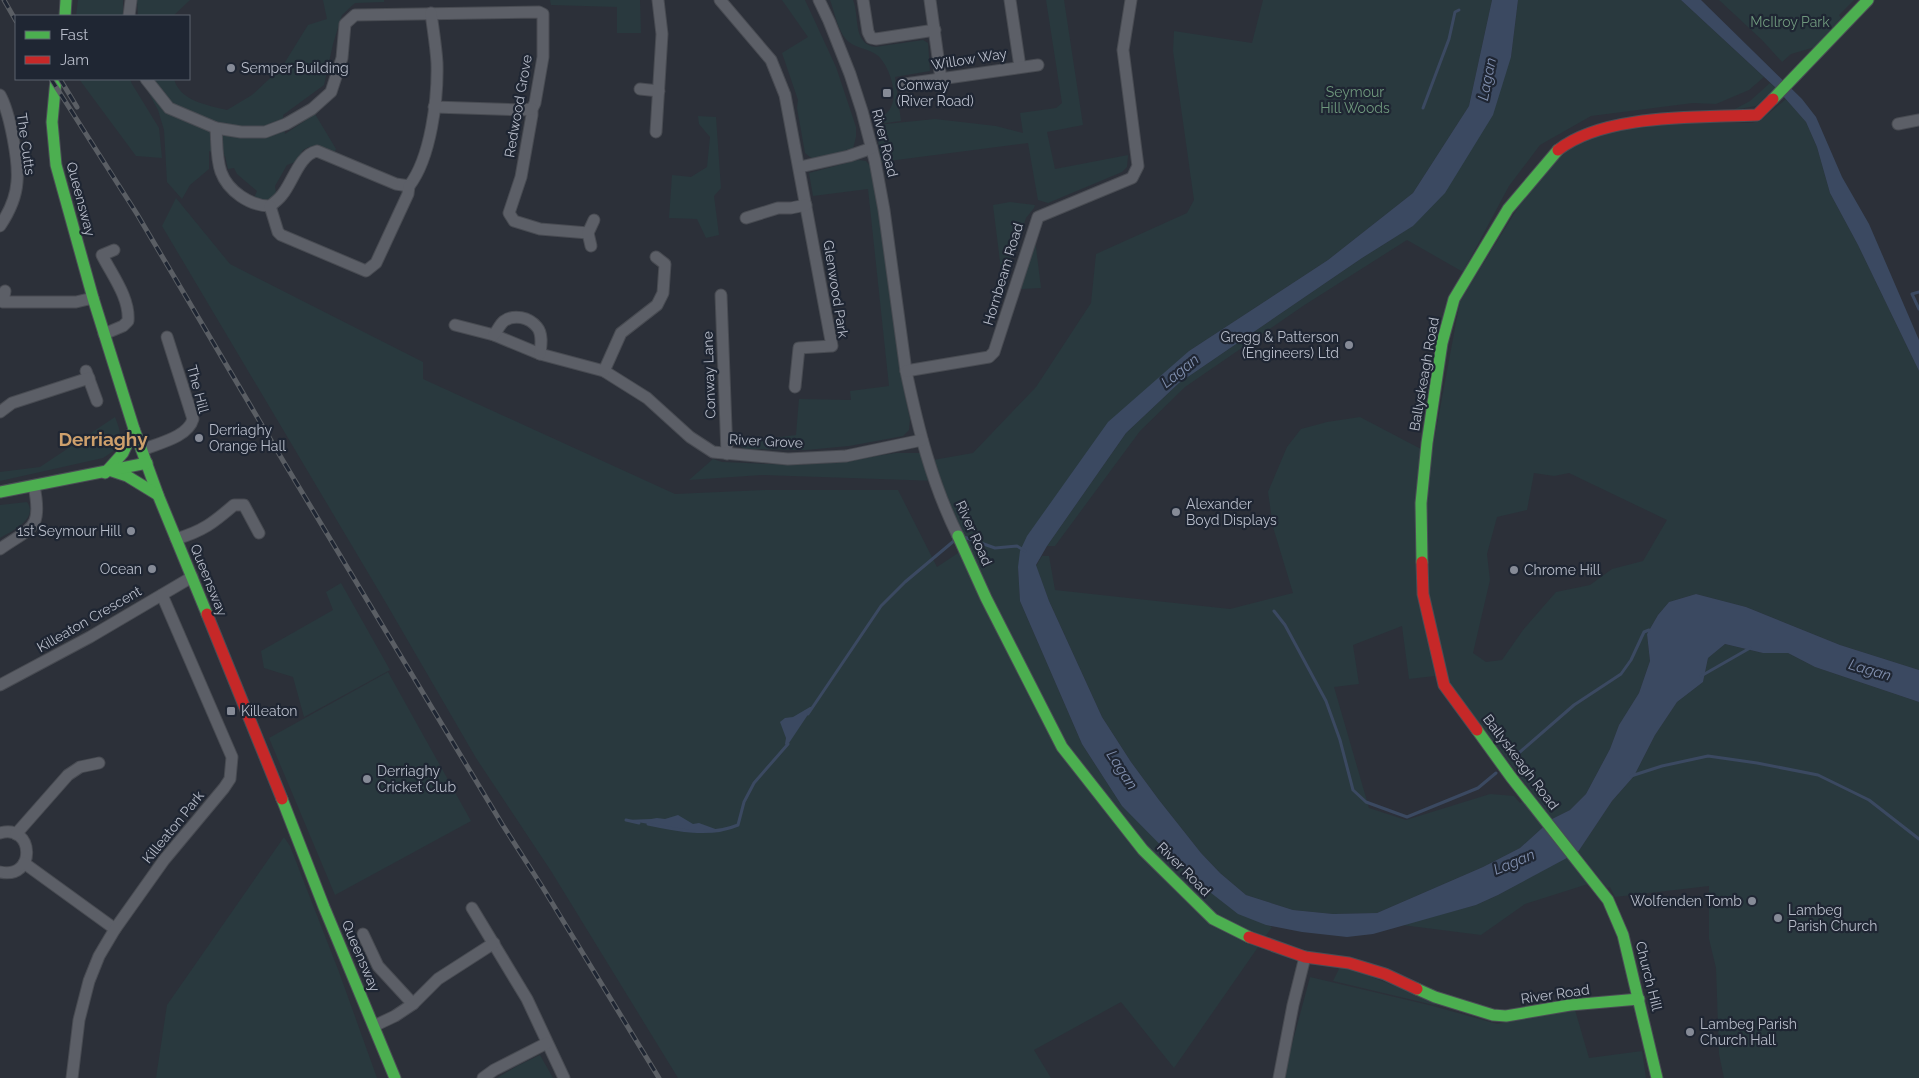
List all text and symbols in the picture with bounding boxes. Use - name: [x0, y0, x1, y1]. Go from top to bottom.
- park label: McIlroy Park: [1750, 14, 1830, 30]
- legend: [15, 15, 190, 80]
- text: Fast: [60, 26, 88, 44]
- street label: Willow Way: [930, 45, 1008, 73]
- text: Jam: [60, 51, 89, 69]
- street label: Redwood Grove: [501, 53, 535, 159]
- water label: Lagan: [1474, 56, 1500, 102]
- place label: Semper Building: [241, 60, 349, 76]
- marker: Semper Building: [225, 62, 237, 74]
- place label: Conway (River Road): [897, 77, 974, 109]
- park label: Seymour Hill Woods: [1320, 84, 1390, 116]
- marker: Conway (River Road): [881, 87, 893, 99]
- street label: River Road: [869, 107, 901, 179]
- street label: The Cutts: [14, 112, 38, 176]
- street label: Queensway: [63, 160, 99, 238]
- street label: Hornbeam Road: [980, 221, 1026, 327]
- street label: Glenwood Park: [820, 239, 852, 340]
- street label: Ballyskeagh Road: [1406, 316, 1442, 432]
- place label: Gregg & Patterson (Engineers) Ltd: [1220, 329, 1339, 361]
- street label: Conway Lane: [699, 331, 719, 419]
- marker: Gregg & Patterson (Engineers) Ltd: [1343, 339, 1355, 351]
- water label: Lagan: [1158, 350, 1202, 392]
- street label: The Hill: [184, 363, 212, 415]
- place label: Derriaghy Orange Hall: [209, 422, 286, 454]
- district label: Derriaghy: [58, 428, 148, 450]
- street label: River Grove: [729, 431, 803, 451]
- marker: Derriaghy Orange Hall: [193, 432, 205, 444]
- place label: Alexander Boyd Displays: [1186, 496, 1277, 528]
- street label: River Road: [953, 498, 995, 568]
- marker: Alexander Boyd Displays: [1170, 506, 1182, 518]
- place label: 1st Seymour Hill: [17, 523, 121, 539]
- marker: 1st Seymour Hill: [125, 525, 137, 537]
- street label: Queensway: [187, 542, 231, 619]
- place label: Ocean: [100, 561, 142, 577]
- place label: Chrome Hill: [1524, 562, 1601, 578]
- marker: Ocean: [146, 563, 158, 575]
- marker: Chrome Hill: [1508, 564, 1520, 576]
- street label: Killeaton Crescent: [34, 582, 144, 655]
- water label: Lagan: [1847, 655, 1893, 685]
- place label: Killeaton: [241, 703, 298, 719]
- marker: Killeaton: [225, 705, 237, 717]
- street label: Ballyskeagh Road: [1480, 711, 1562, 813]
- water label: Lagan: [1103, 747, 1141, 793]
- place label: Derriaghy Cricket Club: [377, 763, 456, 795]
- marker: Derriaghy Cricket Club: [361, 773, 373, 785]
- street label: Killeaton Park: [139, 787, 207, 866]
- street label: River Road: [1154, 839, 1214, 899]
- water label: Lagan: [1491, 845, 1537, 879]
- place label: Wolfenden Tomb: [1630, 893, 1742, 909]
- marker: Wolfenden Tomb: [1746, 895, 1758, 907]
- place label: Lambeg Parish Church: [1788, 902, 1877, 934]
- marker: Lambeg Parish Church: [1772, 912, 1784, 924]
- street label: Queensway: [339, 918, 383, 995]
- street label: Church Hill: [1633, 940, 1665, 1013]
- street label: River Road: [1520, 981, 1590, 1007]
- place label: Lambeg Parish Church Hall: [1700, 1016, 1797, 1048]
- marker: Lambeg Parish Church Hall: [1684, 1026, 1696, 1038]

